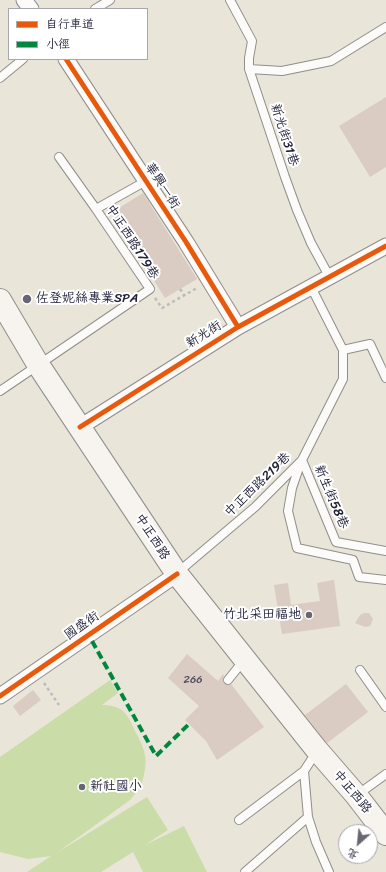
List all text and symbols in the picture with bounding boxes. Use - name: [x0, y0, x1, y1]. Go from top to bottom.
- legend: [8, 8, 148, 60]
- text: 自行車道: [46, 13, 94, 35]
- text: 小徑: [46, 33, 70, 55]
- street label: 新光街31巷: [267, 102, 301, 168]
- street label: 華興一街: [141, 160, 183, 212]
- street label: 中正西路179巷: [102, 202, 162, 282]
- place label: 佐登妮絲專業SPA: [36, 291, 138, 307]
- marker: 佐登妮絲專業SPA: [21, 293, 33, 305]
- street label: 新光街: [183, 318, 225, 352]
- street label: 中正西路219巷: [222, 449, 294, 521]
- street label: 新生街58巷: [311, 463, 351, 531]
- street label: 中正西路: [131, 511, 173, 563]
- place label: 竹北采田福地: [223, 607, 301, 623]
- street label: 國盛街: [62, 608, 102, 644]
- marker: 竹北采田福地: [304, 610, 314, 620]
- house number: 266: [184, 673, 202, 687]
- street label: 中正西路: [329, 767, 375, 817]
- place label: 新社國小: [90, 779, 142, 795]
- marker: 新社國小: [77, 782, 87, 792]
- north arrow: [338, 824, 378, 864]
- text: 北: [344, 843, 362, 865]

